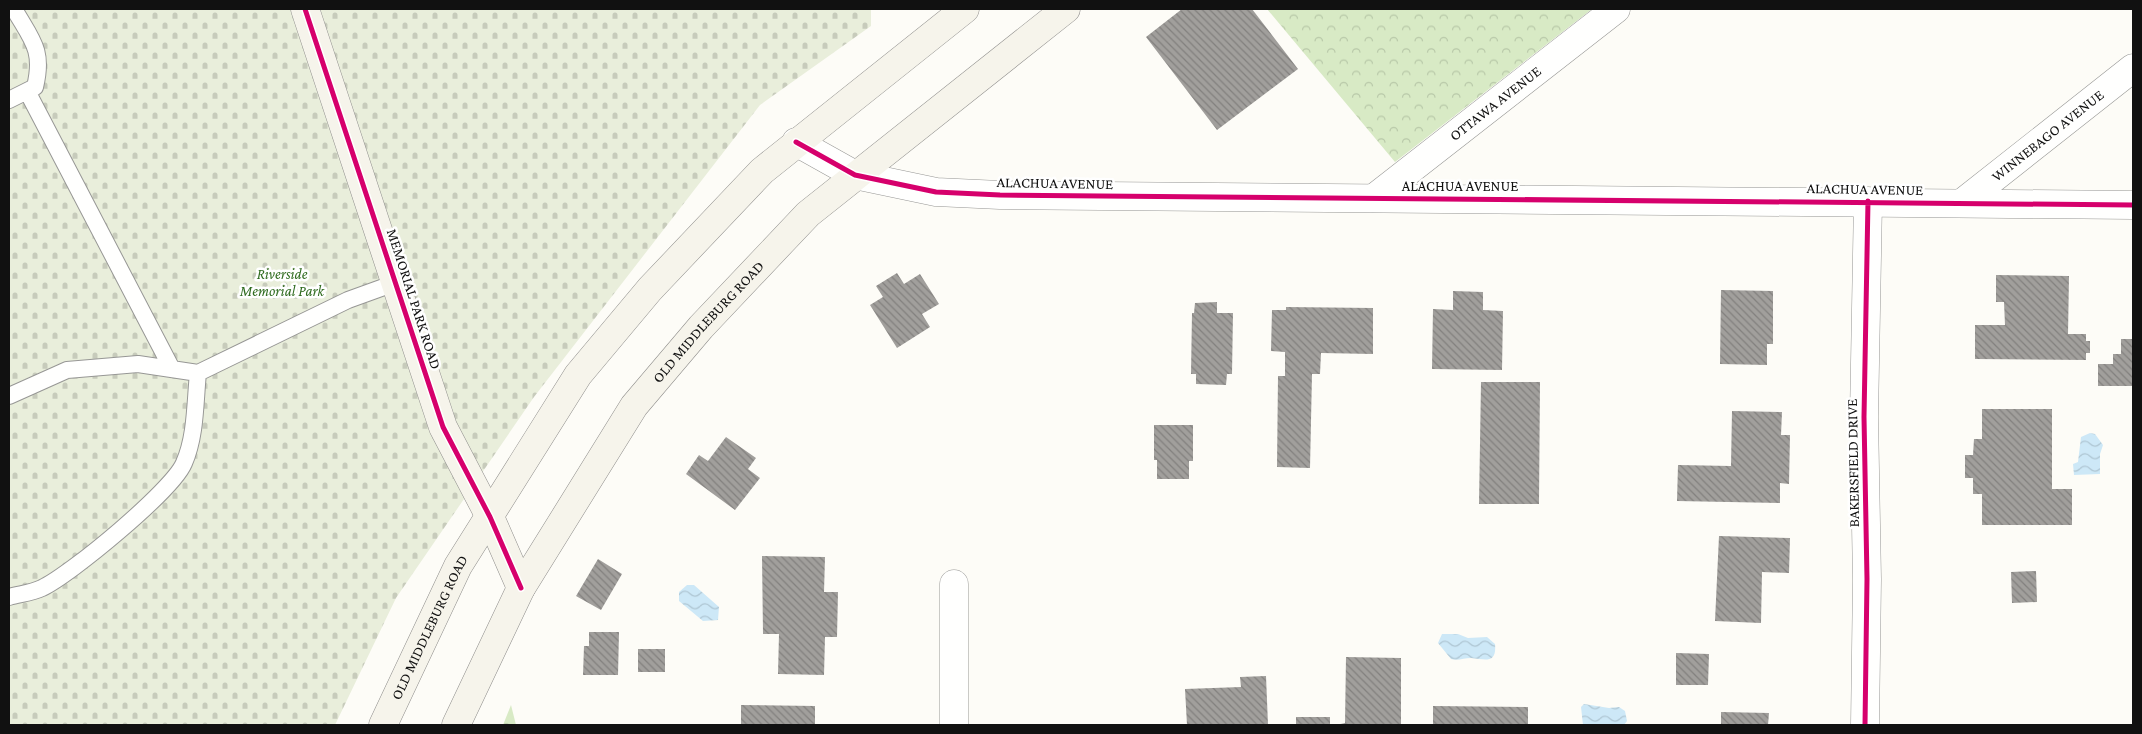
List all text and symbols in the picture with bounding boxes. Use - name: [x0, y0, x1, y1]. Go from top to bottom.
- street label: OTTAWA AVENUE: [1447, 63, 1544, 144]
- street label: WINNEBAGO AVENUE: [1988, 86, 2107, 184]
- street label: ALACHUA AVENUE: [997, 174, 1113, 192]
- street label: ALACHUA AVENUE: [1402, 178, 1518, 194]
- street label: ALACHUA AVENUE: [1807, 180, 1923, 198]
- street label: MEMORIAL PARK ROAD: [384, 227, 444, 371]
- street label: OLD MIDDLEBURG ROAD: [649, 258, 767, 386]
- park label: Riverside Memorial Park: [239, 266, 326, 299]
- street label: BAKERSFIELD DRIVE: [1844, 399, 1862, 527]
- street label: OLD MIDDLEBURG ROAD: [388, 552, 471, 702]

